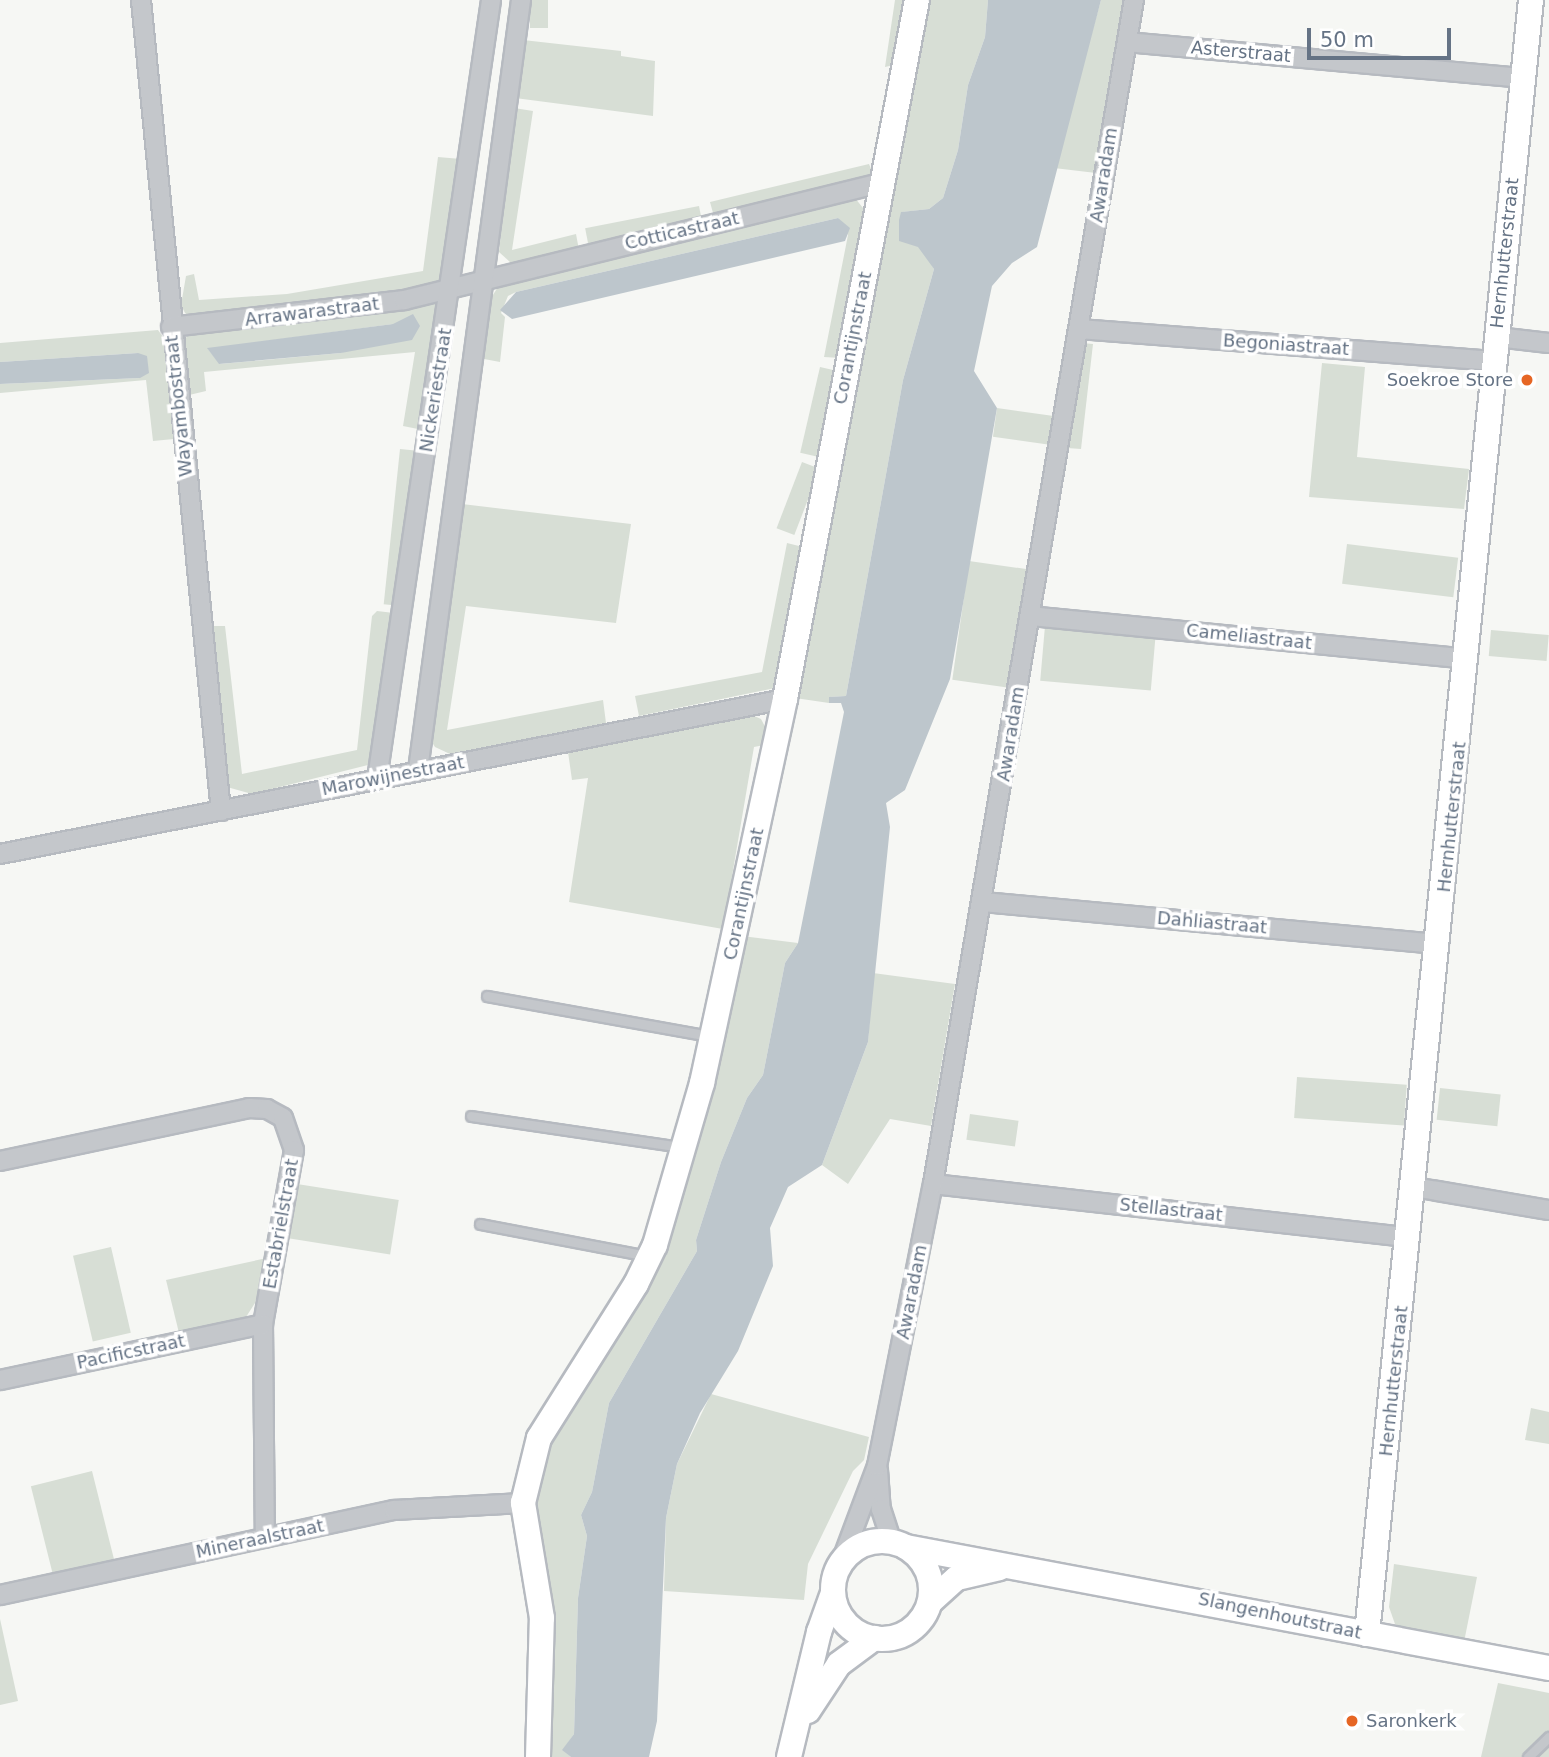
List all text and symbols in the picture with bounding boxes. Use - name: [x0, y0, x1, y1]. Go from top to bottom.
- scale bar: [1311, 14, 1454, 58]
- text: 50 m: [1320, 28, 1374, 52]
- street label: Asterstraat: [1190, 37, 1292, 67]
- street label: Awaradam: [1086, 126, 1122, 224]
- street label: Hernhutterstraat: [1486, 177, 1524, 329]
- street label: Cotticastraat: [623, 207, 741, 255]
- street label: Corantijnstraat: [830, 270, 876, 406]
- street label: Arrawarastraat: [244, 293, 380, 331]
- street label: Nickeriestraat: [416, 326, 456, 454]
- street label: Begoniastraat: [1222, 330, 1350, 360]
- street label: Wayambostraat: [161, 334, 197, 478]
- place label: Soekroe Store: [1387, 369, 1513, 391]
- marker: Soekroe Store: [1519, 372, 1535, 388]
- street label: Cameliastraat: [1185, 620, 1313, 654]
- street label: Awaradam: [993, 685, 1029, 783]
- street label: Hernhutterstraat: [1433, 741, 1471, 893]
- street label: Marowijnestraat: [320, 752, 466, 800]
- street label: Corantijnstraat: [719, 826, 769, 962]
- street label: Dahliastraat: [1156, 907, 1268, 939]
- street label: Estabrielstraat: [259, 1157, 303, 1291]
- street label: Stellastraat: [1118, 1194, 1224, 1226]
- street label: Awaradam: [892, 1243, 932, 1341]
- street label: Hernhutterstraat: [1375, 1305, 1413, 1457]
- street label: Pacificstraat: [75, 1330, 187, 1374]
- street label: Mineraalstraat: [194, 1515, 326, 1563]
- street label: Slangenhoutstraat: [1196, 1588, 1364, 1644]
- place label: Saronkerk: [1366, 1710, 1457, 1732]
- marker: Saronkerk: [1344, 1713, 1360, 1729]

